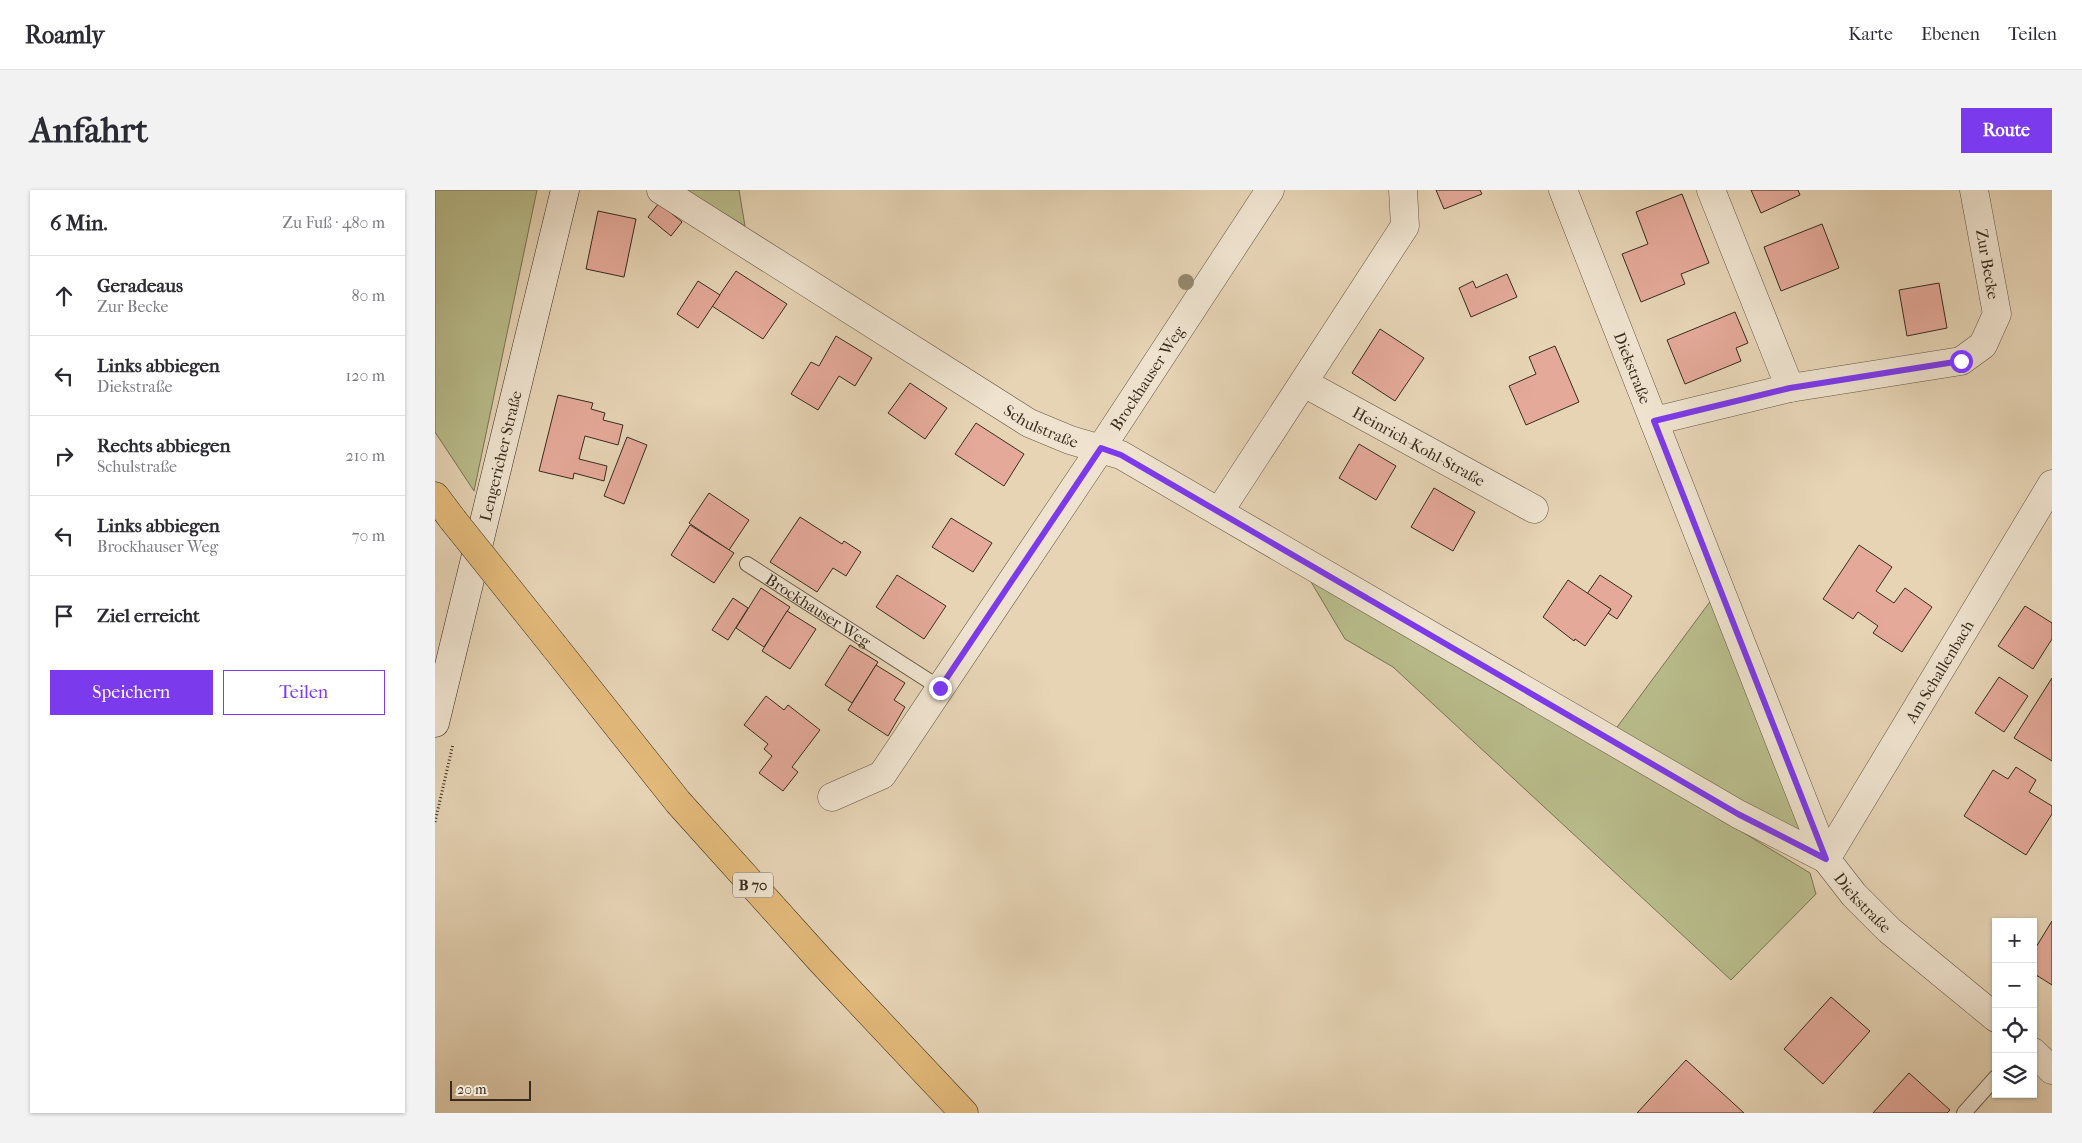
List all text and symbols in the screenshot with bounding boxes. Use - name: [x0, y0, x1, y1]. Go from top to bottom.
- text: Roamly: [25, 21, 104, 49]
- text: Karte: [1848, 24, 1893, 45]
- text: Ebenen: [1921, 24, 1980, 45]
- text: Teilen: [2008, 24, 2057, 45]
- button: Route: [1961, 108, 2052, 153]
- text: Anfahrt: [30, 110, 148, 151]
- text: 6 Min.: [50, 211, 108, 235]
- text: Zu Fuß · 480 m: [282, 213, 385, 232]
- street label: Zur Becke: [1972, 227, 2003, 301]
- text: Geradeaus: [97, 275, 183, 297]
- icon: ahead: [50, 282, 78, 310]
- text: 80 m: [351, 286, 385, 305]
- text: Zur Becke: [97, 297, 168, 316]
- street label: Brockhauser Weg: [1106, 322, 1189, 434]
- street label: Diekstraße: [1610, 329, 1655, 407]
- route start: [1950, 350, 1973, 373]
- text: Links abbiegen: [97, 355, 220, 377]
- icon: left: [50, 362, 78, 390]
- text: 120 m: [346, 366, 385, 385]
- text: Diekstraße: [97, 377, 172, 396]
- street label: Lengericher Straße: [476, 389, 526, 523]
- street label: Schulstraße: [1000, 401, 1080, 452]
- street label: Heinrich-Kohl-Straße: [1349, 403, 1488, 490]
- text: Rechts abbiegen: [97, 435, 231, 457]
- icon: right: [50, 442, 78, 470]
- text: 210 m: [346, 446, 385, 465]
- text: Schulstraße: [97, 457, 177, 476]
- text: Links abbiegen: [97, 515, 220, 537]
- icon: left: [50, 522, 78, 550]
- text: 70 m: [352, 526, 385, 545]
- text: Brockhauser Weg: [97, 537, 218, 556]
- street label: Brockhauser Weg: [762, 570, 875, 651]
- icon: arrive: [50, 602, 78, 630]
- text: Ziel erreicht: [97, 605, 200, 627]
- street label: Am Schallenbach: [1901, 617, 1978, 727]
- button: Speichern: [50, 670, 213, 715]
- button: Teilen: [223, 670, 385, 715]
- route end: [929, 677, 952, 700]
- street label: Diekstraße: [1830, 869, 1895, 937]
- road number: B 70: [733, 872, 773, 898]
- map controls: [1992, 918, 2037, 1098]
- button: +: [1992, 918, 2037, 963]
- button: −: [1992, 963, 2037, 1008]
- button: locate: [1992, 1008, 2037, 1053]
- button: layers: [1992, 1053, 2037, 1098]
- scale bar: [450, 1078, 531, 1101]
- text: 20 m: [457, 1081, 487, 1098]

